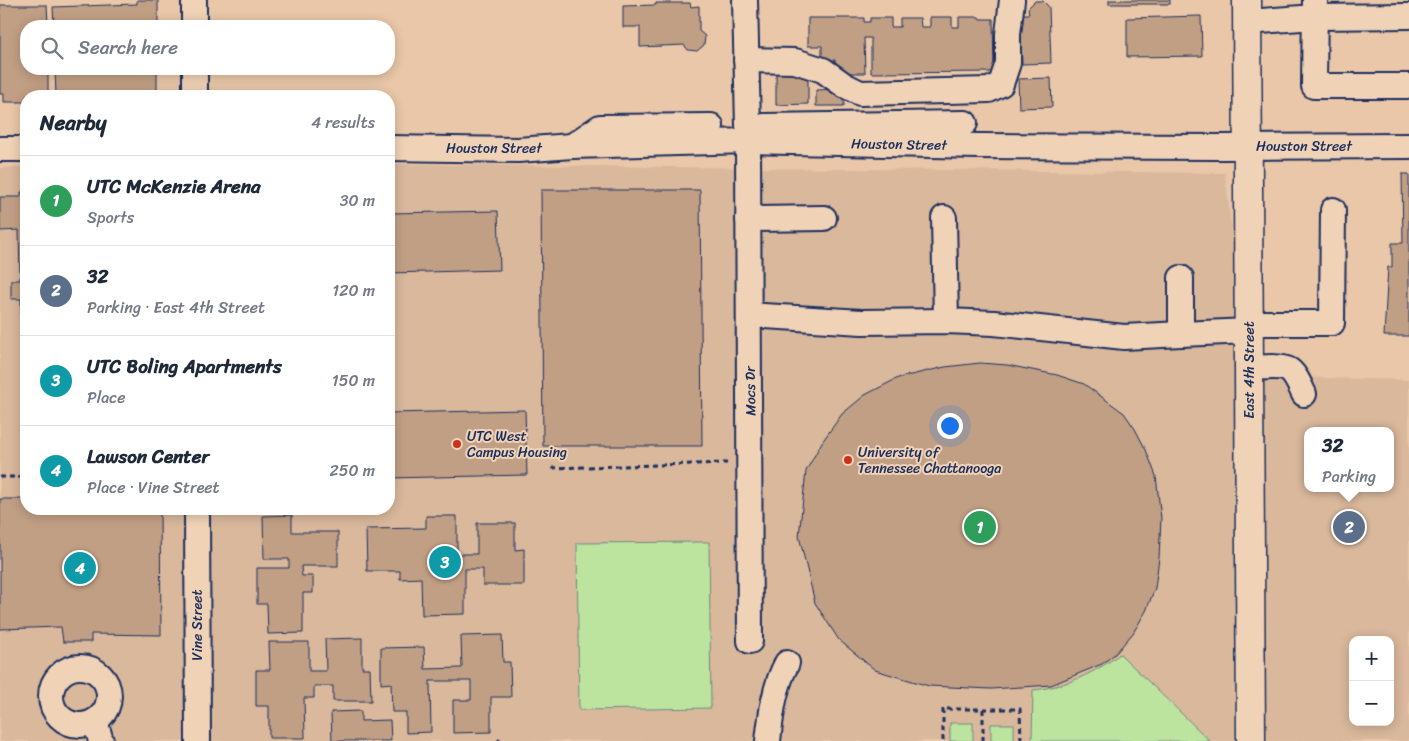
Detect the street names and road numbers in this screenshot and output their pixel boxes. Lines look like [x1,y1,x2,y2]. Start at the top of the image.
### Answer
street label: Houston Street [851,131,949,158]
street label: Houston Street [1256,134,1353,159]
street label: Houston Street [446,136,543,161]
street label: East 4th Street [1237,321,1262,419]
street label: Mocs Dr [738,365,763,416]
street label: Vine Street [185,589,210,661]

